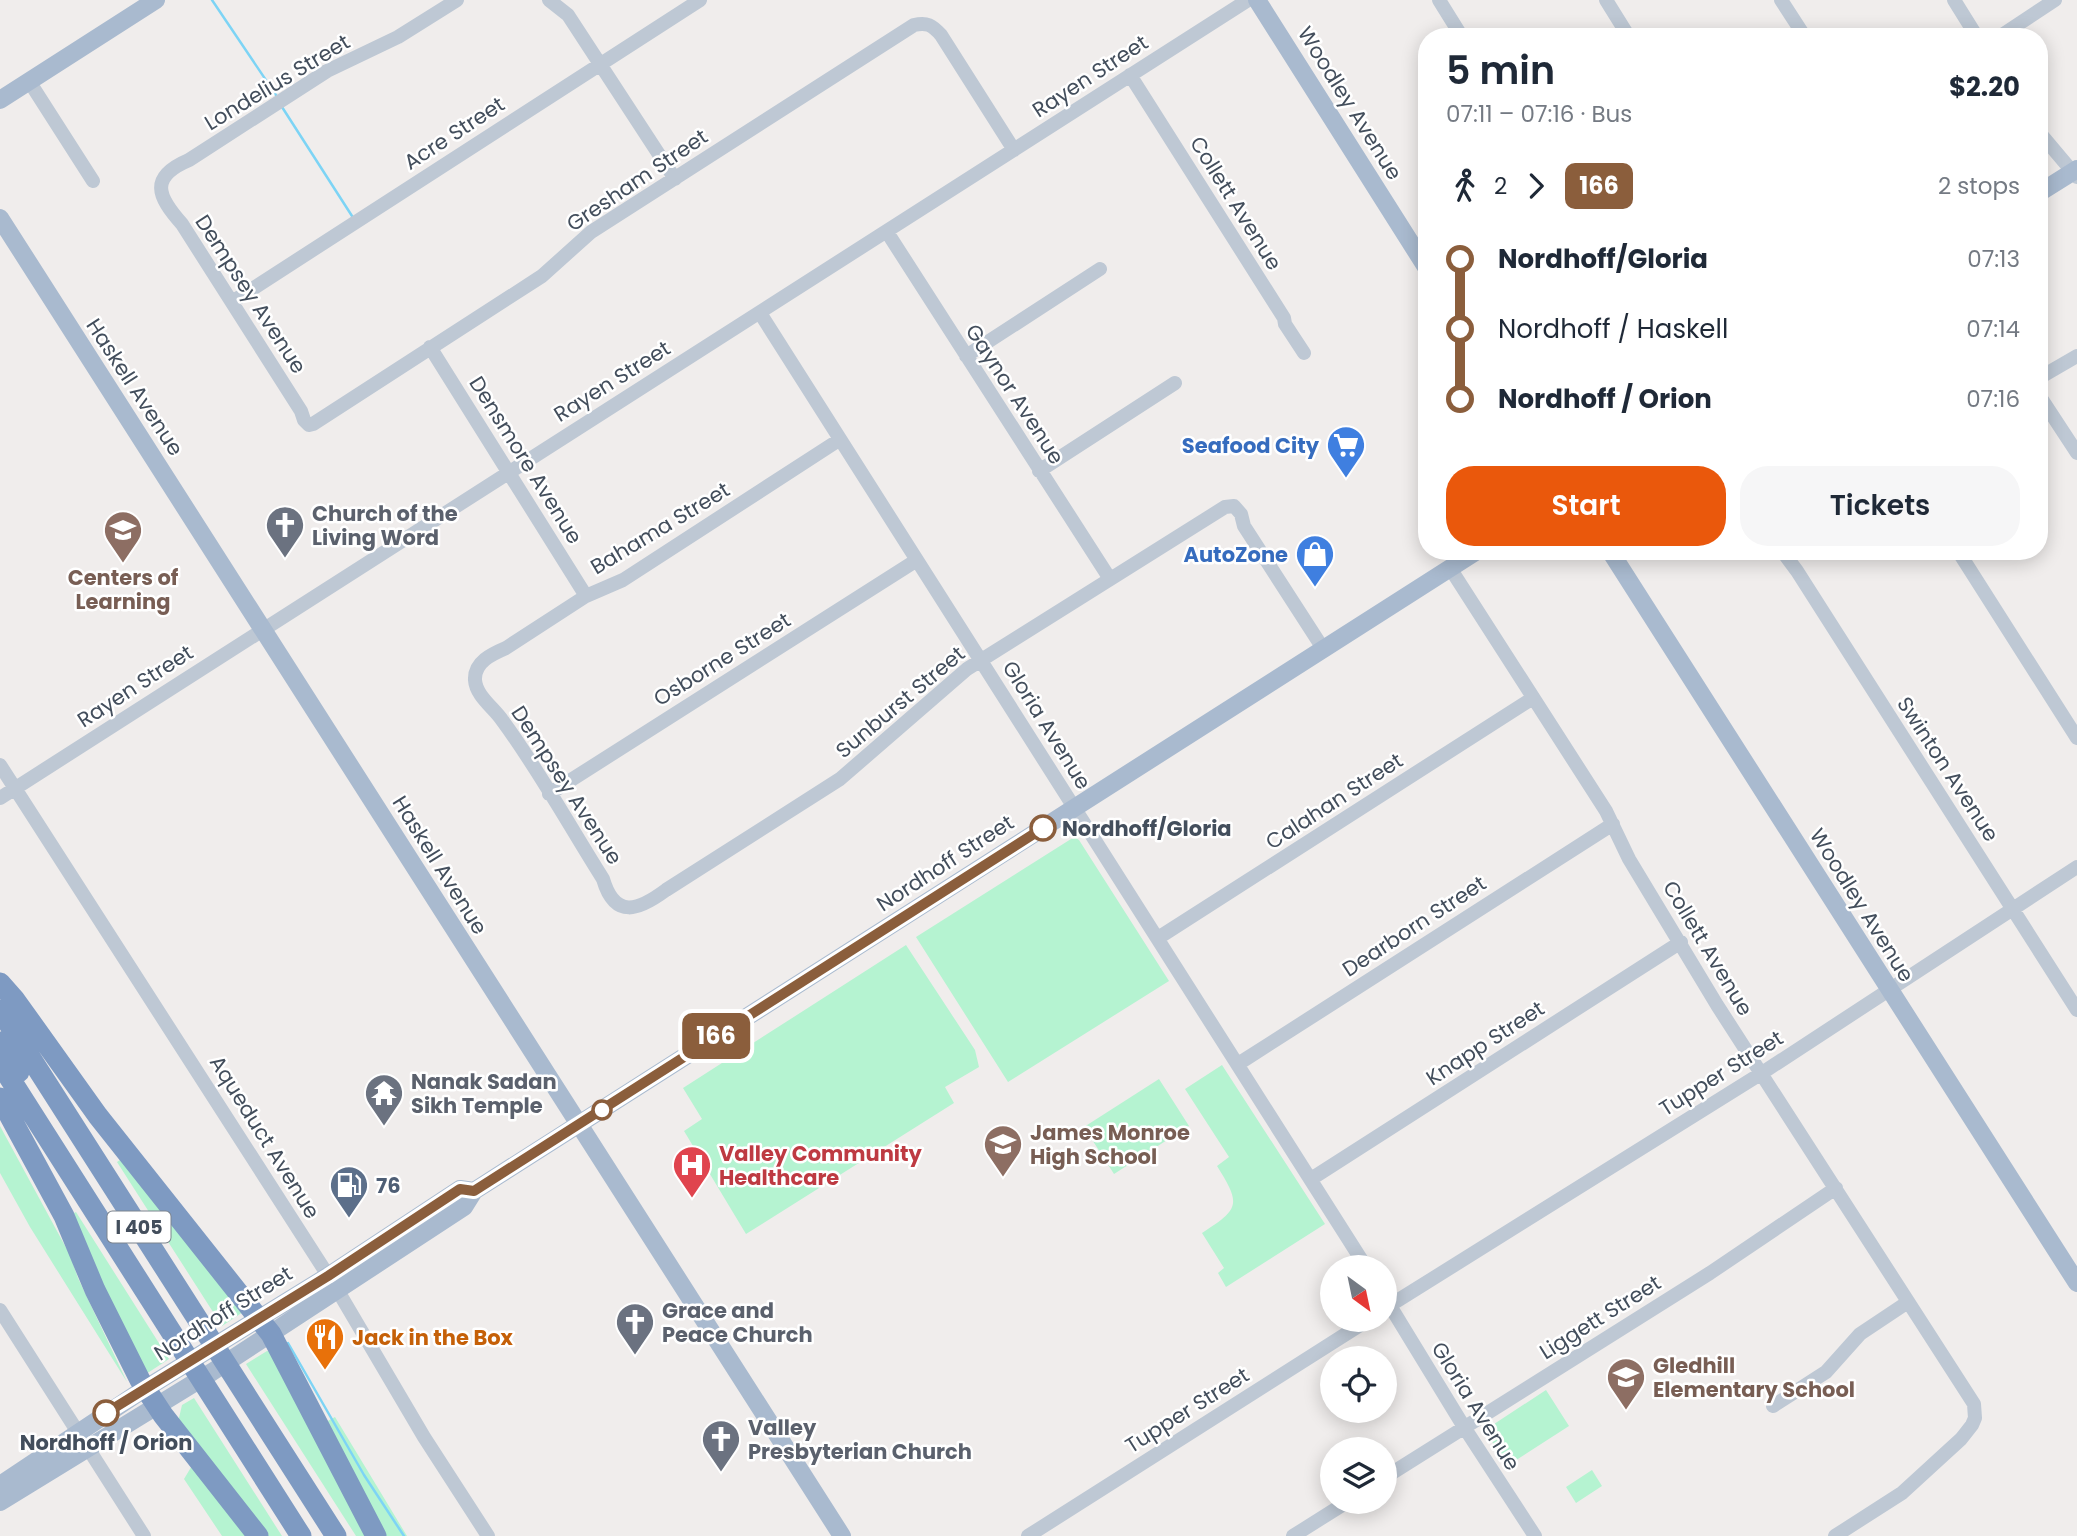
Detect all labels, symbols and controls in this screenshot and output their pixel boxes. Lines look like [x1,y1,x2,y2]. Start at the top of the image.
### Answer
street label: Woodley Avenue [1291,21,1409,185]
street label: Londelius Street [199,27,355,137]
street label: Rayen Street [1027,28,1153,124]
text: 5 min [1446,44,1555,97]
text: $2.20 [1949,69,2020,105]
street label: Acre Street [398,90,510,176]
text: 07:11 – 07:16 · Bus [1446,98,1632,130]
street label: Gresham Street [561,122,713,238]
street label: Collett Avenue [1183,131,1289,275]
icon: walk [1446,167,1484,205]
icon: forward [1517,167,1555,205]
text: 166 [1579,169,1619,202]
text: 2 [1494,170,1507,202]
text: 2 stops [1938,170,2020,202]
street label: Dempsey Avenue [189,209,313,379]
text: Nordhoff/Gloria [1498,241,1708,277]
text: 07:13 [1967,243,2020,275]
text: Nordhoff / Haskell [1498,311,1728,347]
street label: Haskell Avenue [80,313,190,461]
text: 07:14 [1966,313,2020,345]
street label: Gaynor Avenue [959,318,1071,470]
street label: Rayen Street [548,334,676,428]
street label: Densmore Avenue [463,371,589,549]
text: Nordhoff / Orion [1498,381,1712,417]
text: 07:16 [1966,383,2020,415]
supermarket icon: Seafood City [1325,424,1367,479]
place label: Seafood City [1182,431,1320,460]
button: Start [1446,466,1726,546]
button: Tickets [1740,466,2020,546]
street label: Bahama Street [585,475,735,581]
place label: Church of the Living Word [312,499,458,552]
church icon: Church of the Living Word [264,504,306,559]
school or university icon: Centers of Learning [102,509,144,564]
shop icon: AutoZone [1294,533,1336,588]
place label: AutoZone [1183,540,1288,569]
place label: Centers of Learning [68,563,179,616]
street label: Osborne Street [648,605,796,713]
street label: Rayen Street [72,638,198,734]
street label: Sunburst Street [829,639,971,765]
street label: Gloria Avenue [996,655,1098,795]
street label: Swinton Avenue [1890,691,2006,847]
street label: Dempsey Avenue [505,700,629,870]
street label: Calahan Street [1260,746,1408,856]
street label: Haskell Avenue [386,790,494,940]
street label: Nordhoff Street [871,808,1019,918]
place label: Nordhoff/Gloria [1062,814,1232,843]
marker: Nordhoff/Gloria [1030,815,1056,841]
street label: Woodley Avenue [1803,823,1921,987]
street label: Dearborn Street [1337,869,1491,983]
street label: Collett Avenue [1656,875,1760,1021]
street label: Knapp Street [1420,994,1550,1092]
line badge: 166 [676,1013,756,1059]
text: 166 [696,1019,736,1052]
street label: Tupper Street [1653,1023,1789,1123]
street label: Aqueduct Avenue [203,1050,327,1224]
place label: Nanak Sadan Sikh Temple [411,1067,557,1120]
temple icon: Nanak Sadan Sikh Temple [363,1072,405,1127]
unlabelled marker [592,1100,612,1120]
place label: James Monroe High School [1030,1118,1190,1171]
school or university icon: James Monroe High School [982,1123,1024,1178]
place label: Valley Community Healthcare [719,1139,923,1192]
hospital icon: Valley Community Healthcare [671,1144,713,1199]
fuel station icon: 76 [328,1164,370,1219]
place label: 76 [376,1171,401,1200]
road number: I 405 [108,1212,170,1242]
north arrow [1320,1255,1396,1332]
map controls [1320,1255,1397,1514]
street label: Nordhoff Street [148,1259,298,1367]
street label: Liggett Street [1534,1268,1666,1366]
place label: Grace and Peace Church [662,1296,813,1349]
church icon: Grace and Peace Church [614,1301,656,1356]
restaurant icon: Jack in the Box [304,1316,346,1371]
place label: Jack in the Box [352,1323,514,1352]
street label: Gloria Avenue [1425,1336,1527,1476]
button: locate [1320,1346,1397,1423]
place label: Gledhill Elementary School [1653,1351,1855,1404]
school or university icon: Gledhill Elementary School [1605,1356,1647,1411]
street label: Tupper Street [1119,1360,1255,1460]
marker: Nordhoff / Orion [93,1400,119,1426]
place label: Valley Presbyterian Church [748,1413,972,1466]
church icon: Valley Presbyterian Church [700,1418,742,1473]
place label: Nordhoff / Orion [20,1428,192,1457]
button: layers [1320,1437,1397,1514]

